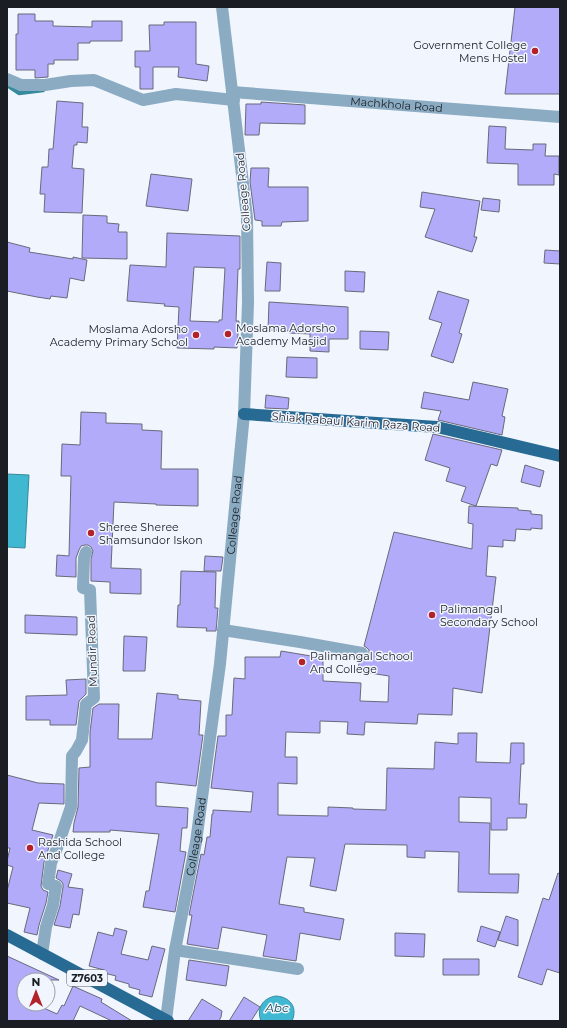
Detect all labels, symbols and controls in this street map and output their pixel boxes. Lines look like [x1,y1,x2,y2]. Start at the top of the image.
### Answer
place label: Government College Mens Hostel [413,38,527,65]
marker: Government College Mens Hostel [530,46,540,56]
street label: Machkhola Road [350,94,443,115]
street label: Colleage Road [233,152,253,232]
place label: Moslama Adorsho Academy Masjid [236,321,336,348]
place label: Moslama Adorsho Academy Primary School [50,322,188,349]
marker: Moslama Adorsho Academy Masjid [223,329,233,339]
marker: Moslama Adorsho Academy Primary School [191,330,201,340]
street label: Shiak Rabaul Karim Raza Road [271,409,441,435]
street label: Colleage Road [224,475,245,555]
place label: Sheree Sheree Shamsundor Iskon [99,520,203,547]
marker: Sheree Sheree Shamsundor Iskon [86,528,96,538]
place label: Palimangal Secondary School [440,602,538,629]
marker: Palimangal Secondary School [427,610,437,620]
street label: Mundir Road [84,615,100,687]
place label: Palimangal School And College [310,649,413,676]
marker: Palimangal School And College [297,657,307,667]
street label: Colleage Road [183,796,209,877]
place label: Rashida School And College [38,835,122,862]
marker: Rashida School And College [25,843,35,853]
road number: Z7603 [67,970,107,986]
north arrow [16,972,56,1012]
text: N [32,975,40,989]
water label: Abc [264,1000,289,1015]

